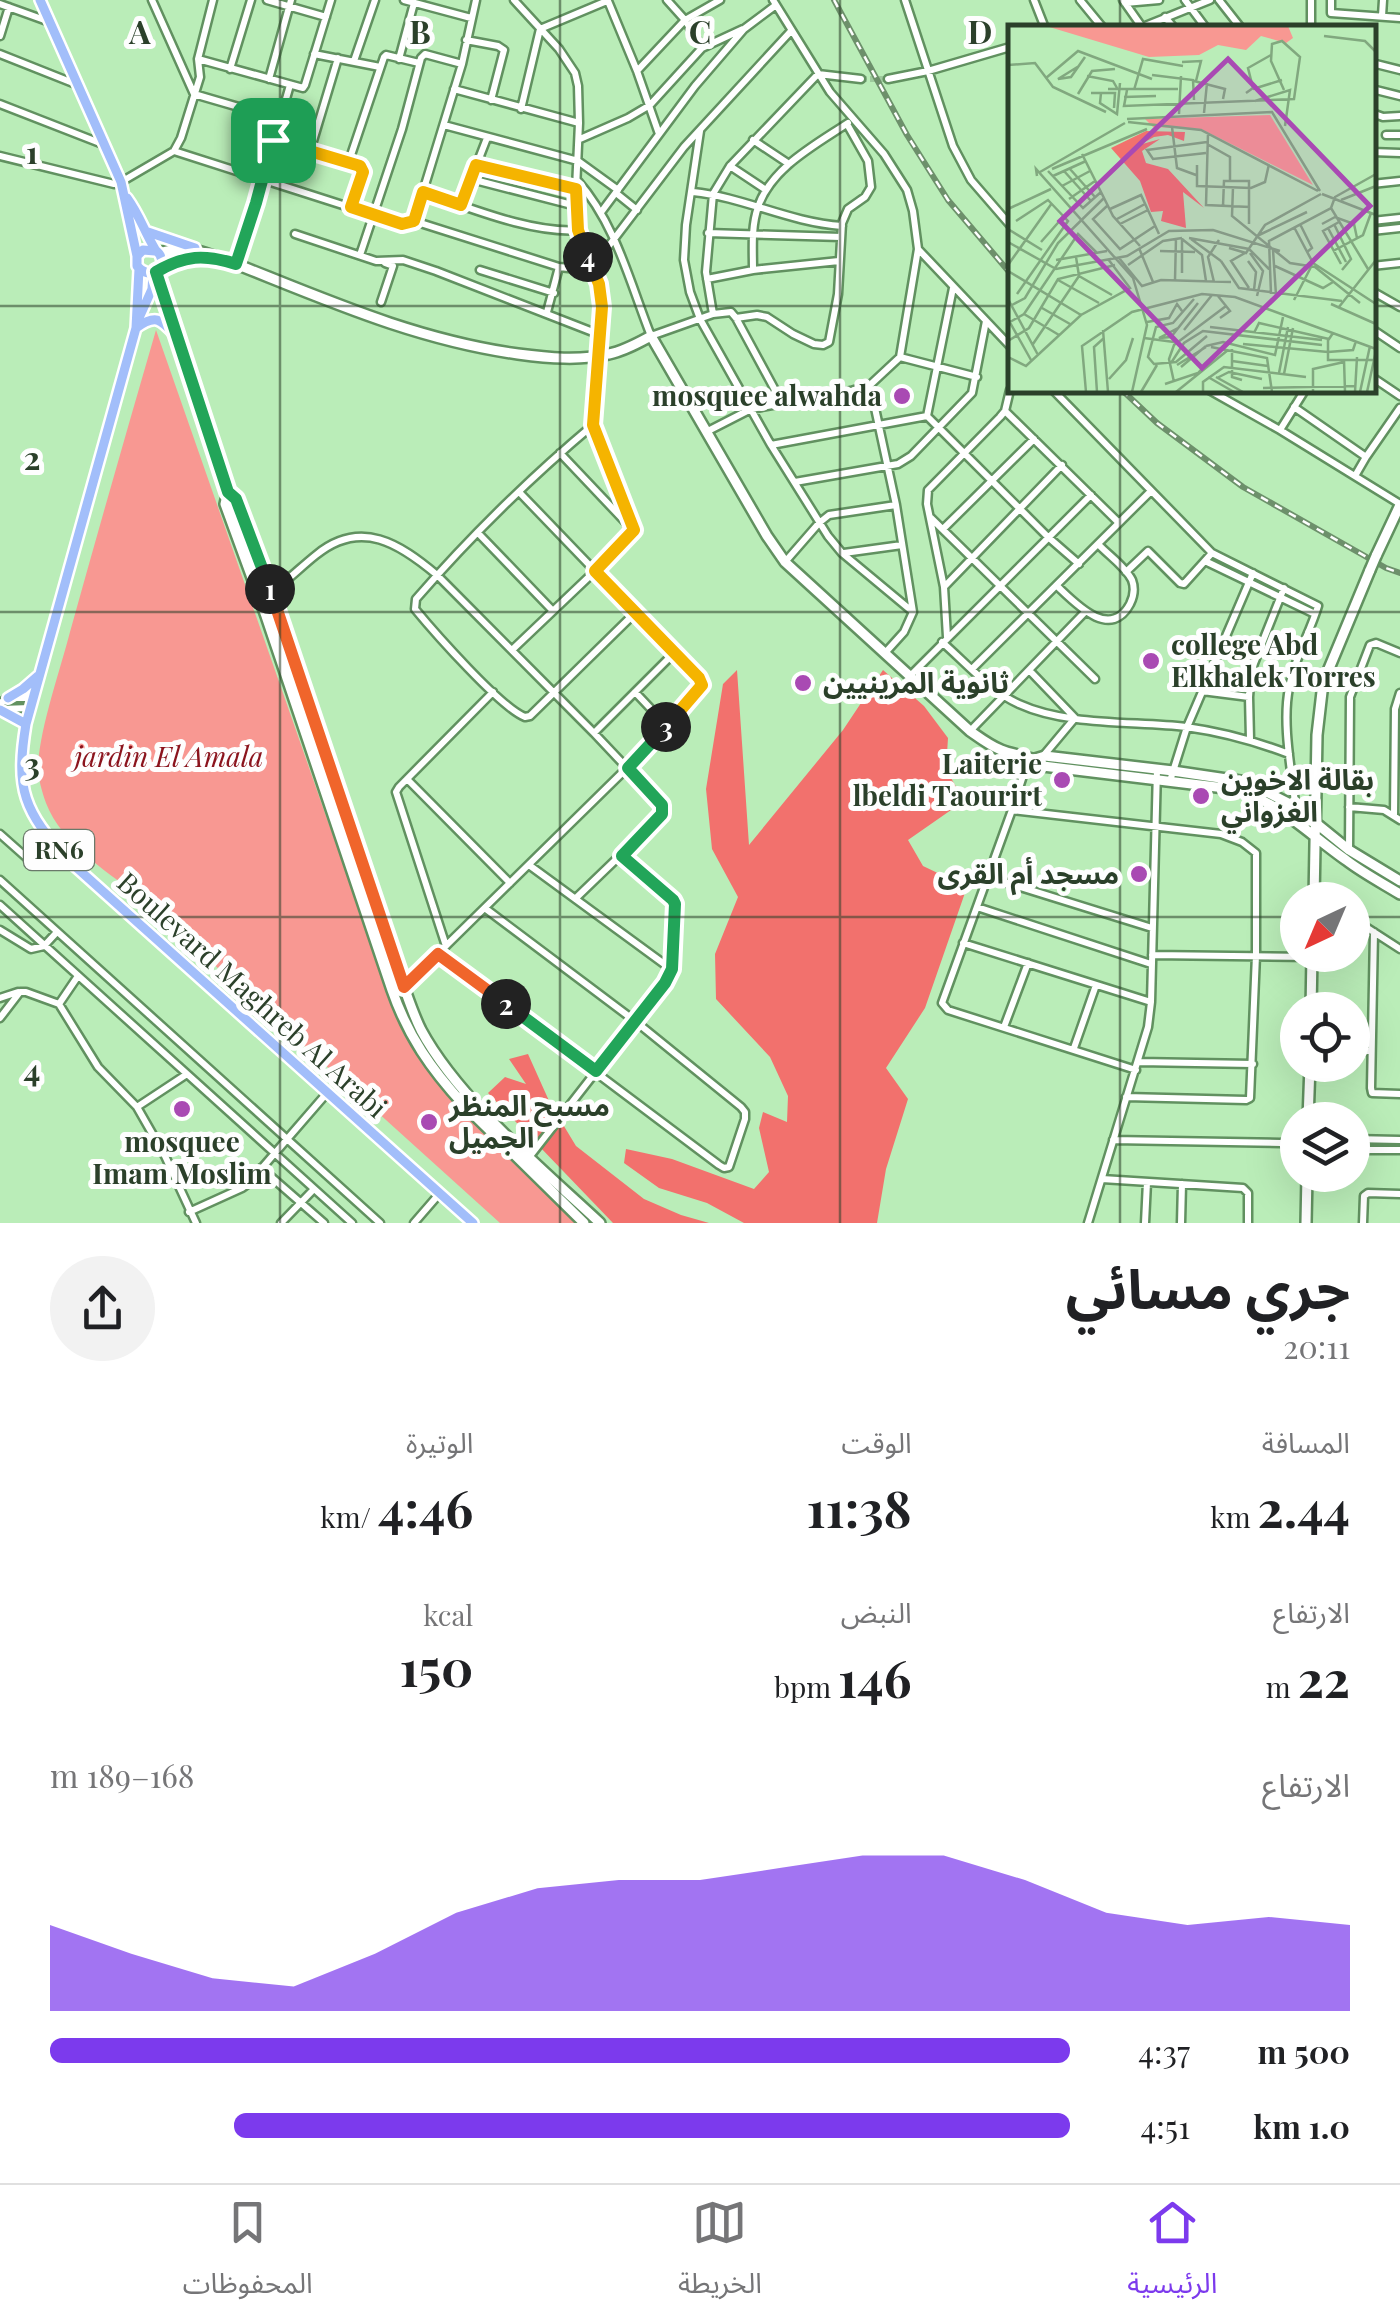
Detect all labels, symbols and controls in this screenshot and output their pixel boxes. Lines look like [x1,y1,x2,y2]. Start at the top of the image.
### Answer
text: A [128,9,151,52]
text: B [409,9,431,52]
text: C [689,9,711,52]
text: D [968,9,992,52]
inset map [1008,25,1375,392]
pin [231,98,316,183]
icon: arrive [246,113,301,168]
text: 1 [26,129,38,172]
pin: 4 [563,232,613,282]
text: 4 [581,238,595,275]
place label: mosquee alwahda [652,376,882,413]
marker: mosquee alwahda [891,385,913,407]
text: 2 [24,435,40,478]
pin: 1 [245,564,295,614]
text: 1 [265,570,275,607]
place label: college Abd Elkhalek Torres [1171,625,1376,694]
marker: college Abd Elkhalek Torres [1140,650,1162,672]
place label: ثانوية المرينيين [823,663,1009,700]
marker: ثانوية المرينيين [792,672,814,694]
pin: 3 [641,702,691,752]
text: 3 [659,708,673,745]
park label: jardin El Amala [71,737,263,774]
text: 3 [24,741,40,784]
place label: Laiterie lbeldi Taourirt [853,744,1042,813]
place label: بقالة الاخوين الغزواني [1221,760,1374,834]
marker: Laiterie lbeldi Taourirt [1051,769,1073,791]
marker: بقالة الاخوين الغزواني [1190,785,1212,807]
road number: RN6 [24,830,94,870]
place label: مسجد أم القرى [938,854,1119,896]
street label: Boulevard Maghreb Al Arabi [110,863,396,1125]
marker: مسجد أم القرى [1128,863,1150,885]
north arrow [1280,882,1370,972]
map controls [1280,882,1370,1192]
pin: 2 [481,979,531,1029]
text: 2 [499,985,513,1022]
button: locate [1280,992,1370,1082]
text: 4 [24,1047,40,1090]
place label: مسبح المنظر الجميل [448,1086,610,1155]
marker: mosquee Imam Moslim [171,1098,193,1120]
button: layers [1280,1102,1370,1192]
marker: مسبح المنظر الجميل [418,1111,440,1133]
place label: mosquee Imam Moslim [92,1122,272,1191]
text: جري مسائي [1066,1249,1350,1323]
button: share [50,1256,155,1361]
text: 20:11 [1283,1324,1350,1367]
text: الوتيرة [406,1423,473,1460]
text: الوقت [841,1423,912,1460]
text: المسافة [1262,1423,1350,1460]
text: 4:46 [378,1474,473,1541]
text: 11:38 [806,1474,912,1541]
text: 2.44 [1258,1474,1350,1541]
text: /km [320,1498,378,1535]
text: km [1210,1498,1258,1535]
text: النبض [841,1593,912,1630]
text: الارتفاع [1273,1593,1350,1630]
text: kcal [423,1596,473,1633]
text: 150 [400,1633,473,1700]
text: 146 [838,1644,912,1711]
text: 22 [1298,1644,1350,1711]
text: bpm [774,1668,838,1705]
text: m [1266,1668,1298,1705]
text: 168–189 m [50,1753,194,1796]
text: الارتفاع [1262,1762,1350,1805]
text: 4:37 [1138,2029,1190,2072]
text: 500 m [1258,2029,1350,2072]
text: 4:51 [1141,2104,1190,2147]
text: 1.0 km [1253,2104,1350,2147]
tab: المحفوظات [183,2195,313,2314]
tab: الخريطة [678,2195,762,2314]
tab: الرئيسية [1127,2195,1217,2314]

